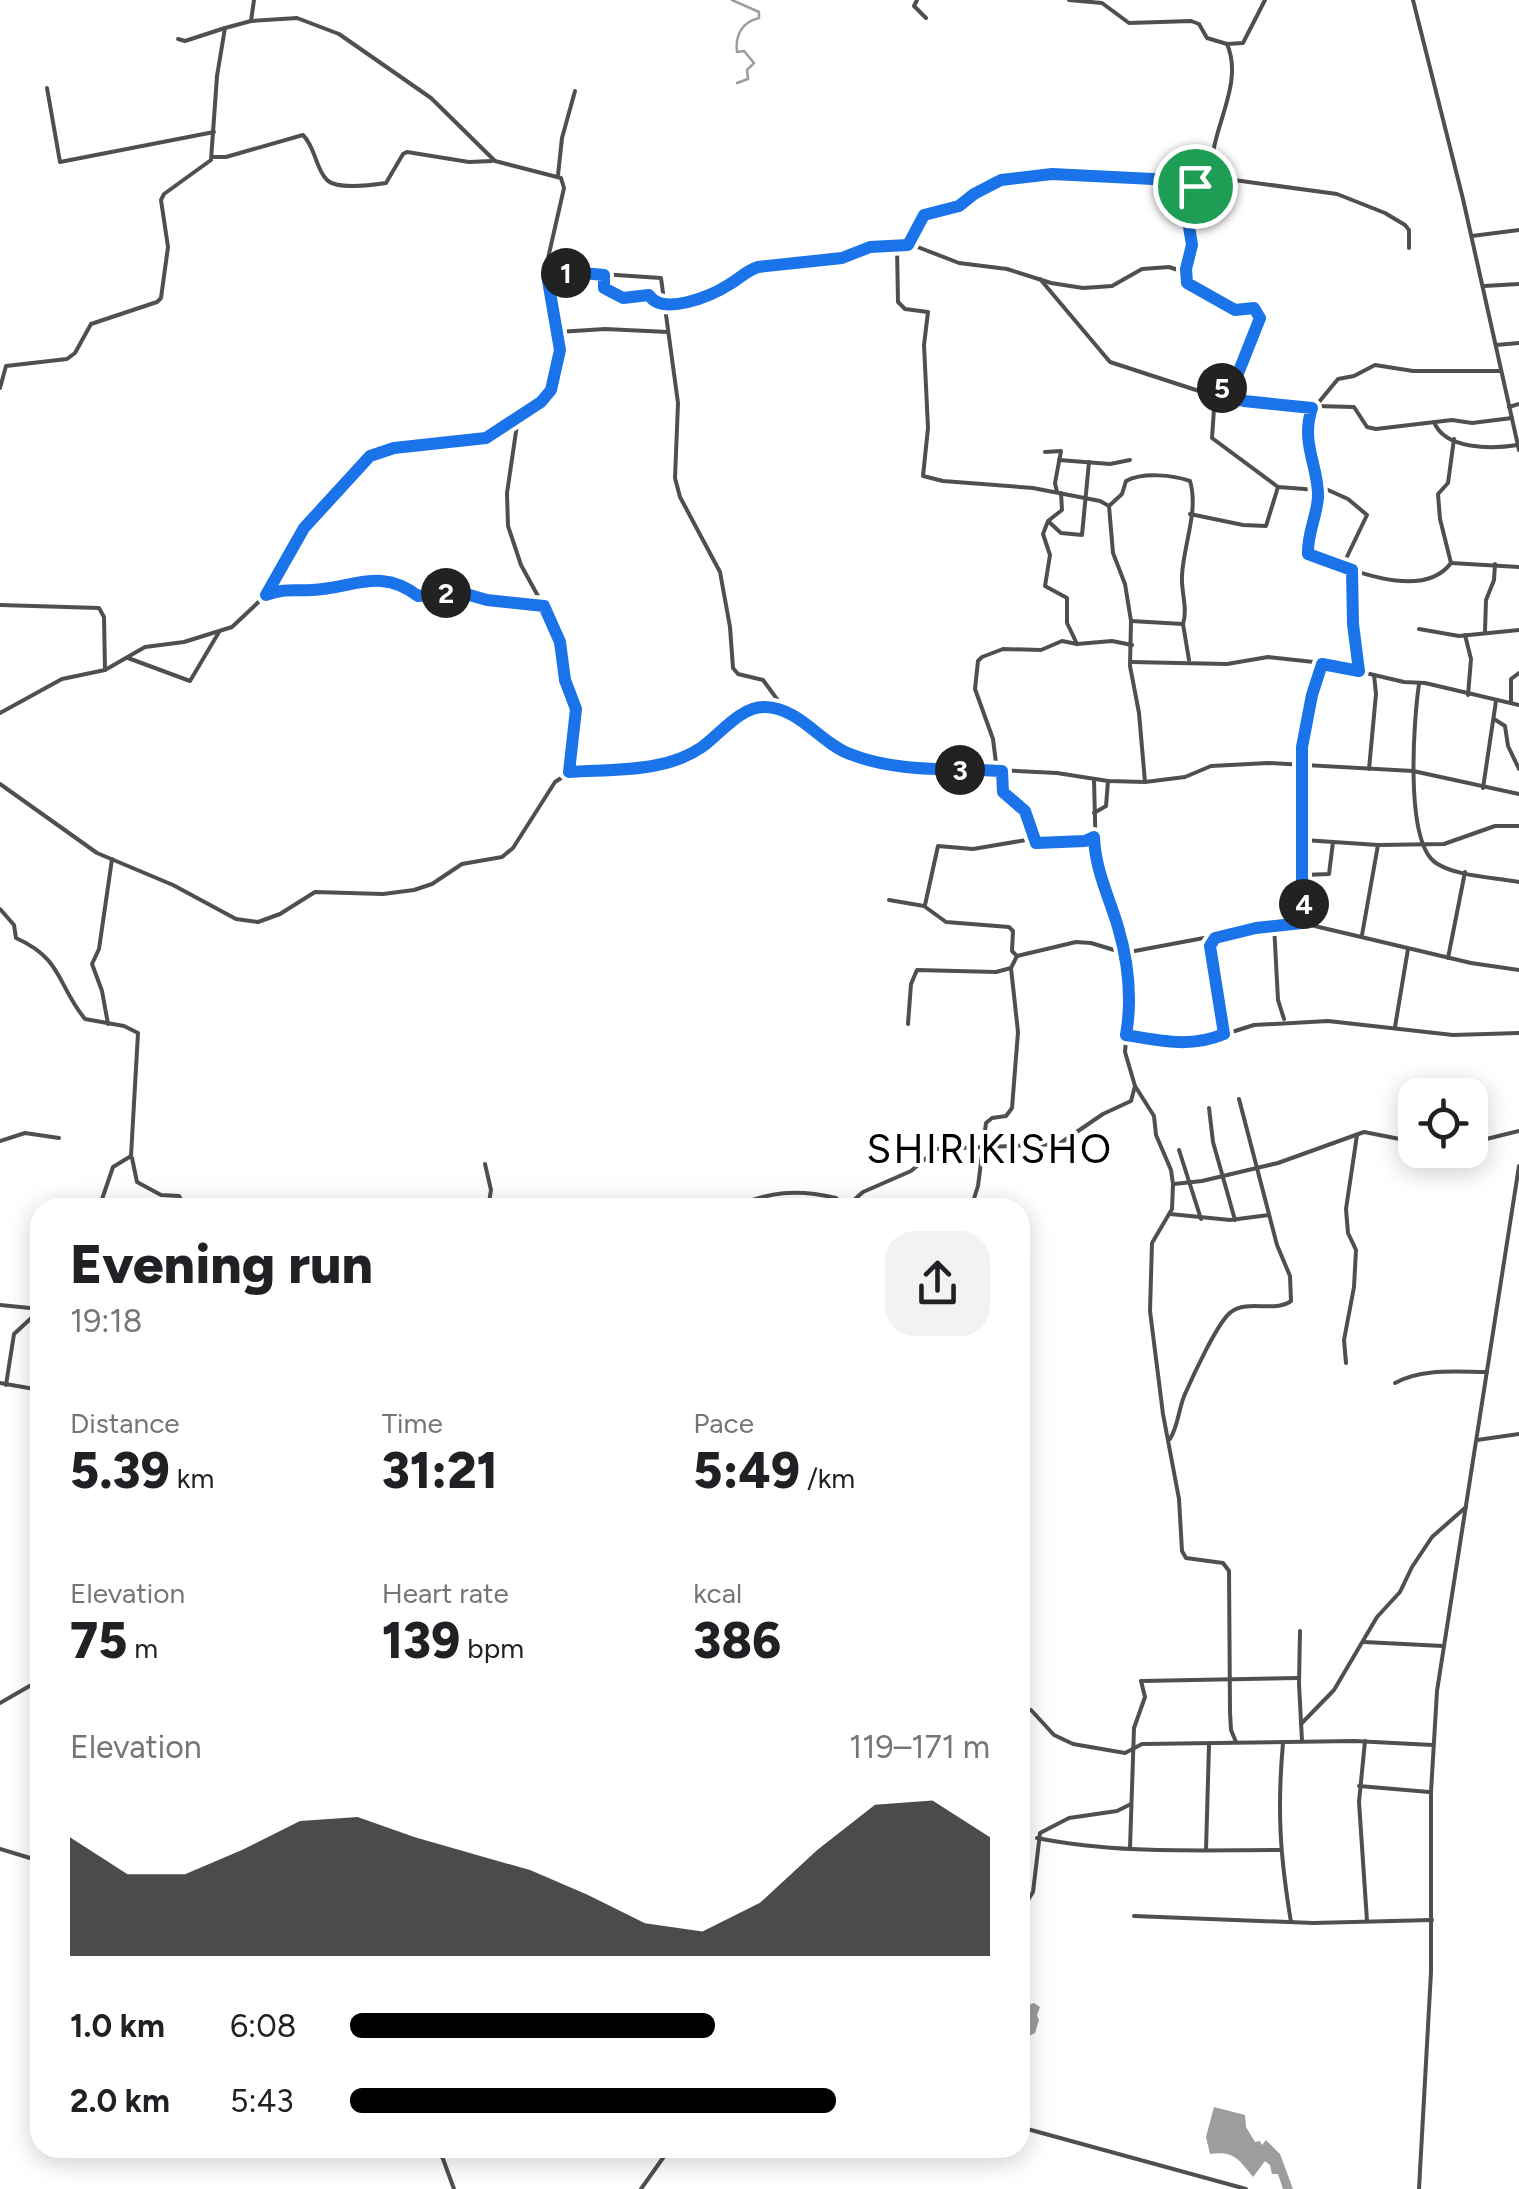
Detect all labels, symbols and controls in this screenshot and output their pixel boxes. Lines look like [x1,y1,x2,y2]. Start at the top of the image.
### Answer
pin [1153,144,1238,229]
icon: arrive [1168,159,1223,214]
pin: 1 [541,248,591,298]
text: 1 [560,256,572,290]
pin: 5 [1197,363,1247,413]
text: 5 [1214,371,1230,405]
pin: 2 [421,568,471,618]
text: 2 [438,576,454,610]
pin: 3 [935,745,985,795]
text: 3 [952,753,968,787]
pin: 4 [1279,879,1329,929]
text: 4 [1295,887,1313,921]
map controls [1398,1078,1488,1168]
button: locate [1398,1078,1488,1168]
district label: SHIRIKISHO [866,1125,1114,1173]
text: Evening run [70,1231,373,1297]
button: share [885,1231,990,1336]
text: 19:18 [70,1302,142,1340]
text: Distance [70,1406,180,1440]
text: Time [382,1406,443,1440]
text: Pace [693,1406,754,1440]
text: 5.39 [70,1440,170,1501]
text: 31:21 [382,1440,498,1501]
text: 5:49 [693,1440,800,1501]
text: km [170,1461,214,1495]
text: /km [800,1461,855,1495]
text: Elevation [70,1576,185,1610]
text: Heart rate [382,1576,509,1610]
text: kcal [693,1576,742,1610]
text: 75 [70,1610,127,1671]
text: 139 [382,1610,460,1671]
text: 386 [693,1610,781,1671]
text: m [127,1631,158,1665]
text: bpm [460,1631,524,1665]
text: Elevation [70,1728,202,1766]
text: 119–171 m [849,1728,990,1766]
text: 1.0 km [70,2007,165,2045]
text: 6:08 [230,2007,296,2045]
text: 2.0 km [70,2082,170,2120]
text: 5:43 [230,2082,294,2120]

